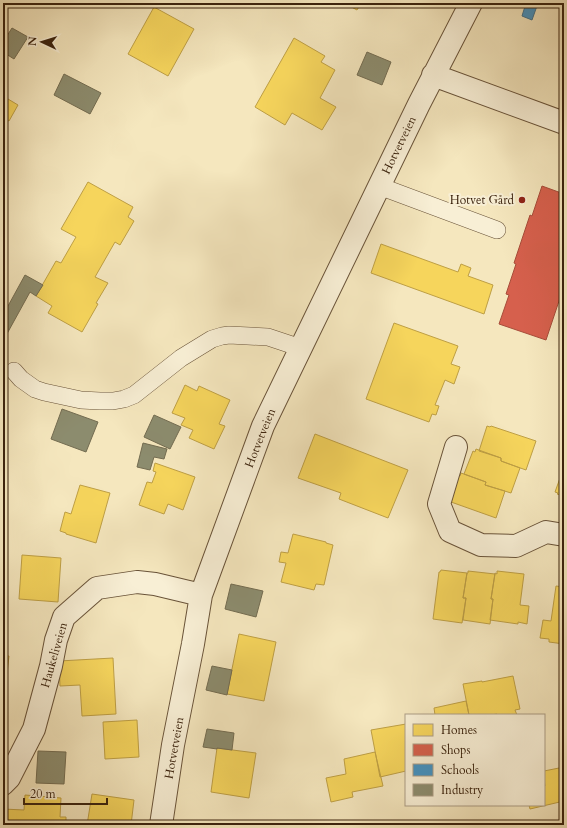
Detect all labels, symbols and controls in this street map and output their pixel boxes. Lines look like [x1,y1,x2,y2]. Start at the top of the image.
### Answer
north arrow [22,22,62,62]
text: N [25,36,40,47]
street label: Hotvetveien [378,113,420,177]
place label: Hotvet Gård [450,192,515,208]
marker: Hotvet Gård [517,195,527,205]
street label: Hotvetveien [241,406,279,470]
street label: Haukeliveien [37,620,71,690]
legend [405,714,545,806]
street label: Hotvetveien [161,716,187,780]
text: Homes [441,722,477,738]
text: Shops [441,742,470,758]
text: Schools [441,762,479,778]
scale bar [24,780,107,806]
text: Industry [441,782,484,798]
text: 20 m [30,786,57,802]

